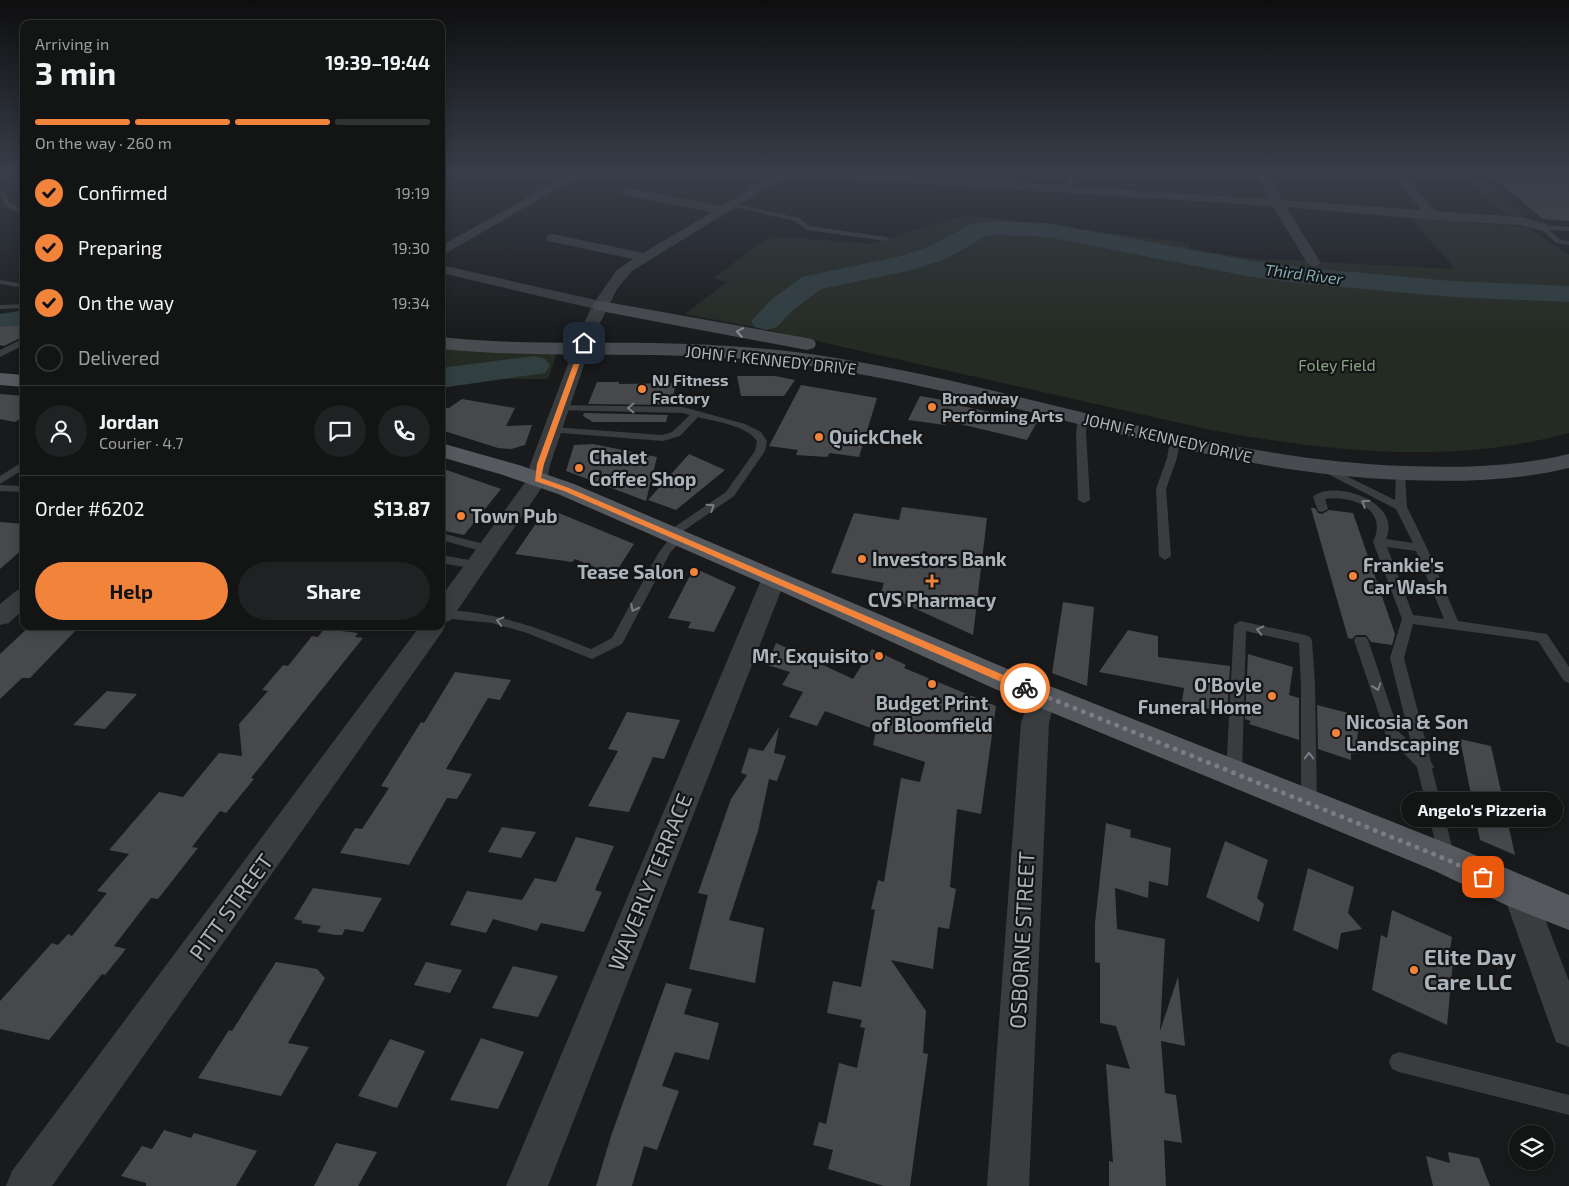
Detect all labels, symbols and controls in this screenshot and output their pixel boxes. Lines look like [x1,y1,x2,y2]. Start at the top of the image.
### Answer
text: Arriving in [35,34,109,53]
text: 19:39–19:44 [325,51,430,74]
text: 3 min [35,53,116,91]
text: On the way · 260 m [35,133,172,152]
icon: check [35,179,63,207]
text: Confirmed [78,181,168,204]
text: 19:19 [395,183,430,202]
icon: check [35,234,63,262]
text: Preparing [78,236,162,259]
text: 19:30 [392,238,430,257]
water label: Third River [1264,259,1345,288]
icon: check [35,289,63,317]
text: On the way [78,291,174,314]
text: 19:34 [392,293,430,312]
pin [563,322,605,364]
one-way arrow [736,328,745,338]
icon: home [570,329,598,357]
street label: JOHN F. KENNEDY DRIVE [684,341,858,378]
text: Delivered [78,346,160,369]
park label: Foley Field [1298,355,1376,374]
place label: NJ Fitness Factory [652,370,728,408]
marker: NJ Fitness Factory [636,383,648,395]
place label: Broadway Performing Arts [942,388,1063,425]
marker: Broadway Performing Arts [926,401,938,413]
one-way arrow [626,403,634,413]
button: person [35,405,87,457]
button: chat [314,405,366,457]
button: phone [378,405,430,457]
street label: JOHN F. KENNEDY DRIVE [1082,409,1254,466]
text: Jordan [99,410,159,433]
place label: QuickChek [829,425,923,449]
marker: QuickChek [813,431,825,443]
text: Courier · 4.7 [99,433,183,452]
place label: Chalet Coffee Shop [589,445,696,490]
marker: Chalet Coffee Shop [573,462,585,474]
text: Order #6202 [35,497,144,520]
text: $13.87 [373,497,430,520]
one-way arrow [1361,500,1370,510]
one-way arrow [706,503,715,513]
place label: Town Pub [471,504,558,527]
marker: Town Pub [455,510,467,522]
place label: Investors Bank [872,547,1007,570]
marker: Investors Bank [856,553,868,565]
place label: Frankie's Car Wash [1363,553,1447,598]
place label: Tease Salon [577,560,684,583]
button: Help [35,562,228,620]
button: Share [238,562,430,620]
marker: Tease Salon [688,566,700,578]
marker: Frankie's Car Wash [1347,570,1359,582]
marker: CVS Pharmacy [926,575,938,587]
place label: CVS Pharmacy [868,588,997,612]
one-way arrow [630,603,640,612]
one-way arrow [496,617,504,627]
one-way arrow [1255,625,1264,636]
place label: Mr. Exquisito [752,644,869,667]
marker: Mr. Exquisito [873,650,885,662]
courier [1000,663,1050,713]
place label: O'Boyle Funeral Home [1138,673,1262,718]
icon: bike [1011,674,1039,702]
marker: Budget Print of Bloomfield [926,678,938,690]
one-way arrow [1371,682,1381,690]
marker: O'Boyle Funeral Home [1266,690,1278,702]
place label: Budget Print of Bloomfield [871,691,993,736]
place label: Nicosia & Son Landscaping [1346,710,1468,755]
marker: Nicosia & Son Landscaping [1330,727,1342,739]
one-way arrow [1304,752,1314,760]
street label: WAVERLY TERRACE [602,789,697,974]
callout: Angelo's Pizzeria [1402,792,1564,827]
text: Angelo's Pizzeria [1418,800,1546,819]
street label: PITT STREET [183,848,278,965]
street label: OSBORNE STREET [1003,850,1039,1029]
pin [1462,856,1504,898]
icon: bag [1469,863,1497,891]
place label: Elite Day Care LLC [1424,943,1517,994]
marker: Elite Day Care LLC [1408,964,1420,976]
map controls [1509,1125,1554,1170]
button: layers [1509,1125,1554,1170]

